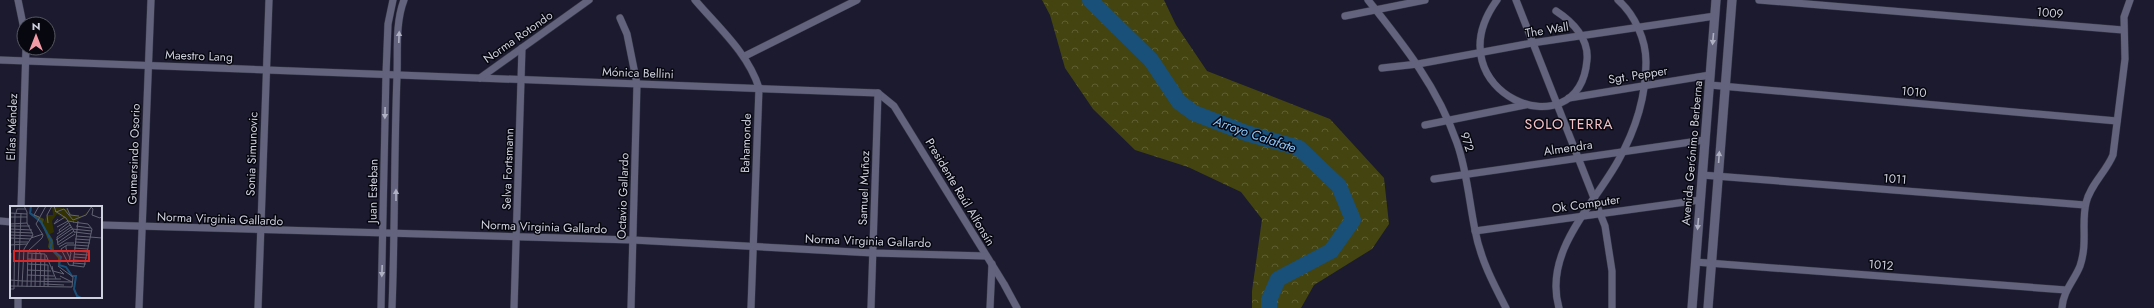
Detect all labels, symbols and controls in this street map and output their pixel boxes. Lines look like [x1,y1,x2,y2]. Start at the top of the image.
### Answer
street label: 1009 [2036,3,2064,23]
street label: Norma Rotondo [480,6,557,68]
north arrow [16,16,56,56]
text: N [32,18,40,34]
street label: The Wall [1524,18,1570,42]
one-way arrow [395,31,402,43]
one-way arrow [1710,33,1717,45]
street label: Maestro Lang [165,46,233,66]
street label: Sgt. Pepper [1607,61,1670,89]
street label: Mónica Bellini [602,63,674,83]
street label: Avenida Gerónimo Berberna [1677,80,1707,226]
street label: 1010 [1901,82,1927,102]
street label: Elías Méndez [2,93,22,161]
street label: Gumersindo Osorio [123,103,145,205]
one-way arrow [382,107,388,120]
street label: Sonia Simunovic [242,111,262,196]
water label: Arroyo Calafate [1210,111,1299,158]
street label: Bahamonde [736,113,756,173]
district label: SOLO TERRA [1524,114,1614,134]
street label: Selva Fortsmann [498,128,518,210]
street label: 972 [1455,130,1479,154]
street label: Presidente Raúl Alfonsín [921,135,999,249]
street label: Almendra [1542,136,1594,160]
street label: Samuel Muñoz [854,150,874,226]
one-way arrow [1716,151,1723,163]
street label: Octavio Gallardo [613,152,634,239]
street label: Juan Esteban [363,159,383,225]
street label: 1011 [1883,169,1907,189]
one-way arrow [393,188,399,201]
street label: Ok Computer [1551,190,1622,218]
inset map [10,206,102,298]
street label: Norma Virginia Gallardo [157,208,284,230]
street label: Norma Virginia Gallardo [481,216,608,238]
one-way arrow [1695,218,1702,230]
street label: Norma Virginia Gallardo [805,230,932,252]
street label: 1012 [1868,255,1894,275]
one-way arrow [379,265,385,278]

